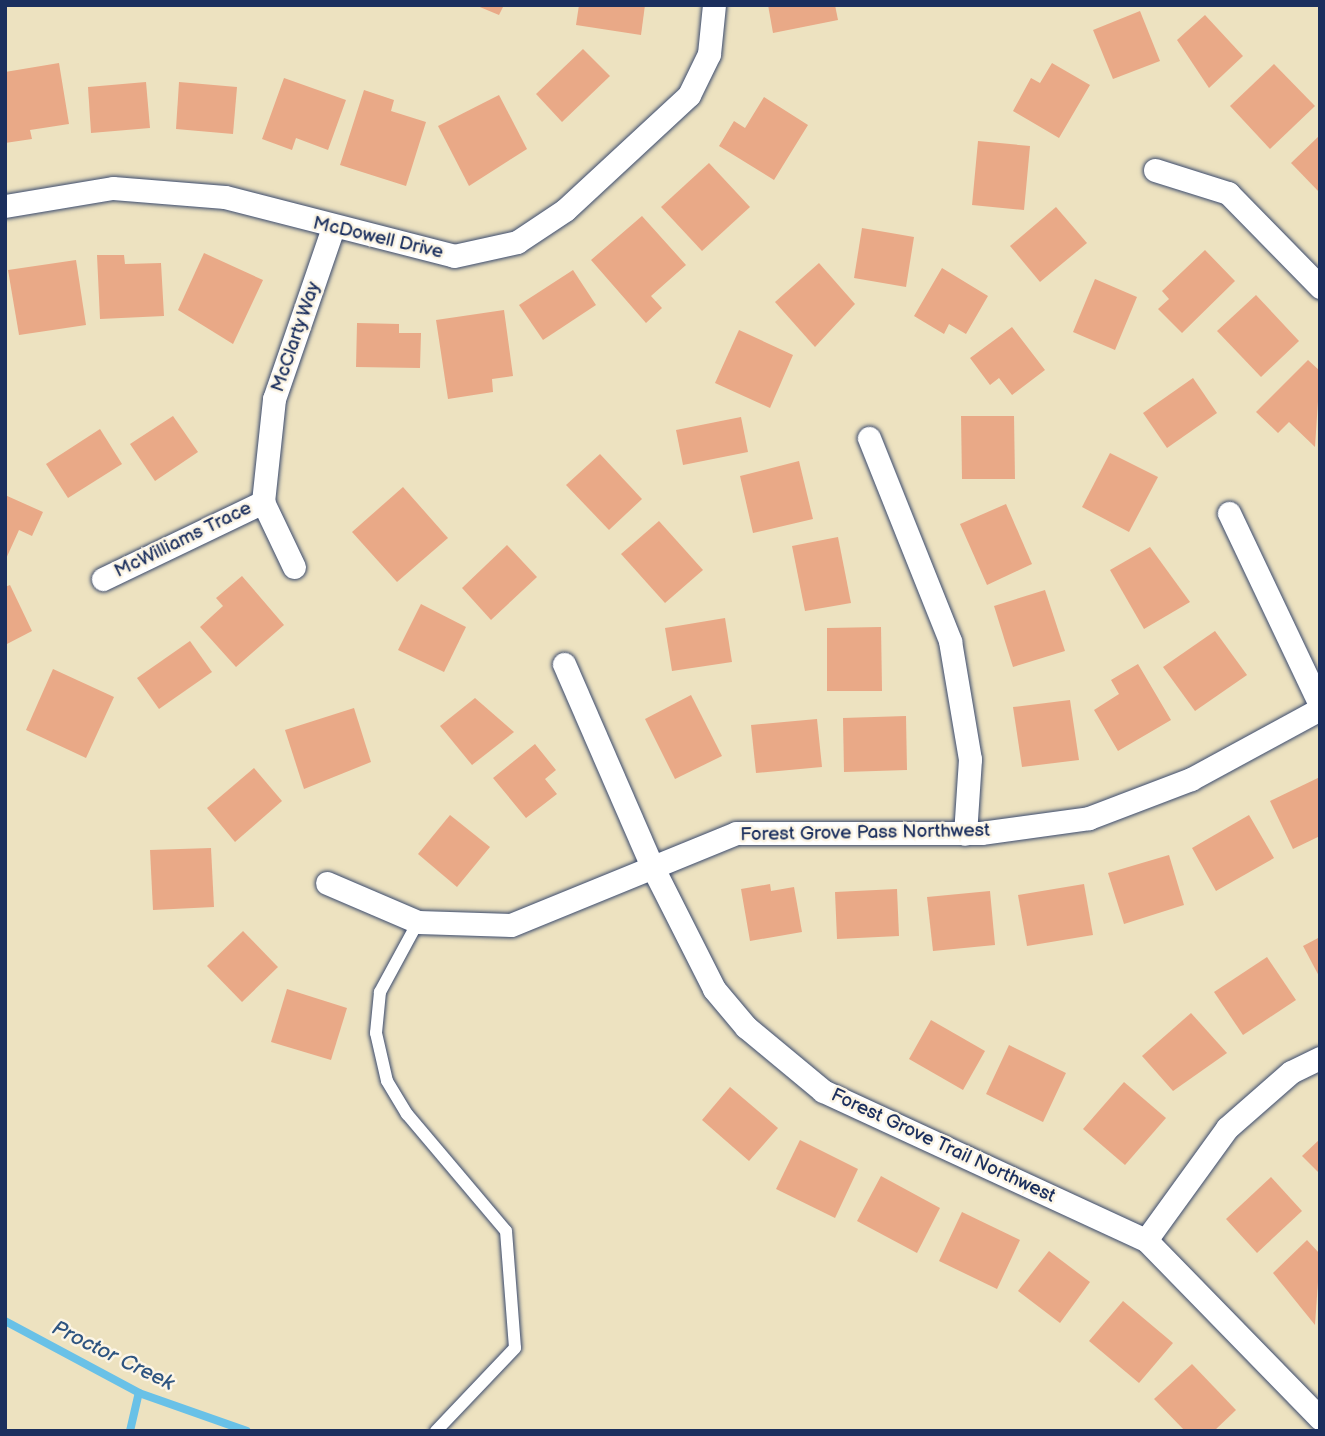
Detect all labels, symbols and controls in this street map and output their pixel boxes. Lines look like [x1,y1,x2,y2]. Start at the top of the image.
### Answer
street label: McDowell Drive [311,212,445,264]
street label: McClarty Way [266,278,326,396]
street label: McWilliams Trace [110,497,256,583]
street label: Forest Grove Pass Northwest [740,819,990,847]
street label: Forest Grove Trail Northwest [827,1084,1059,1208]
water label: Proctor Creek [48,1316,178,1396]

